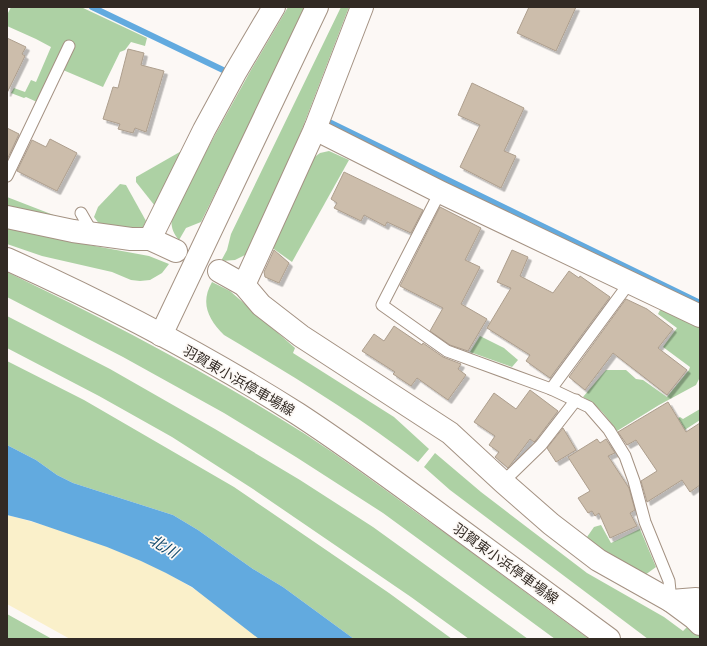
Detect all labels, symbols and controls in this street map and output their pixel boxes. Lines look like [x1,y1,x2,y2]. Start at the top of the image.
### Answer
street label: 羽賀東小浜停車場線 [180,340,298,420]
street label: 羽賀東小浜停車場線 [449,518,563,608]
water label: 北川 [146,529,184,564]

